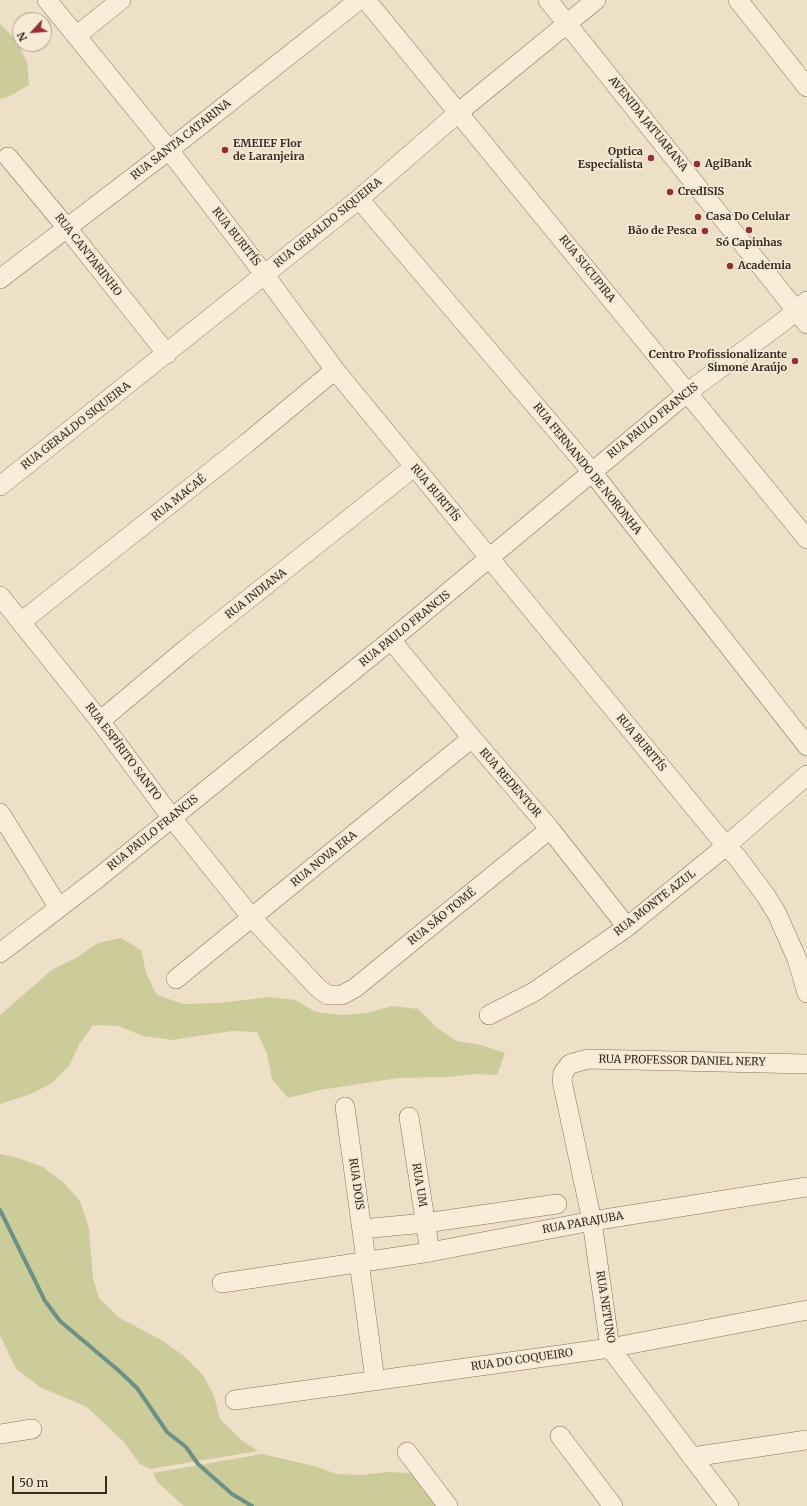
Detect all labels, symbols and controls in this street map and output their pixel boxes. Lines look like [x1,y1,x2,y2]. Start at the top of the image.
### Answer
north arrow [12,12,52,52]
text: N [14,30,30,44]
street label: AVENIDA JATUARANA [606,74,690,174]
street label: RUA SANTA CATARINA [128,97,234,183]
place label: EMEIEF Flor de Laranjeira [233,137,305,163]
marker: EMEIEF Flor de Laranjeira [220,145,230,155]
place label: Optica Especialista [578,145,643,171]
marker: Optica Especialista [646,153,656,163]
place label: AgiBank [705,157,752,171]
marker: AgiBank [692,159,702,169]
street label: RUA GERALDO SIQUEIRA [271,175,385,271]
place label: CredISIS [678,185,724,199]
marker: CredISIS [665,187,675,197]
street label: RUA BURITÍS [209,205,263,269]
place label: Casa Do Celular [706,210,790,224]
street label: RUA CANTARINHO [52,211,124,299]
marker: Casa Do Celular [693,212,703,222]
place label: Bão de Pesca [628,224,697,238]
marker: Só Capinhas [744,225,754,235]
marker: Bão de Pesca [700,226,710,236]
street label: RUA SUCUPIRA [556,233,618,305]
place label: Só Capinhas [716,236,782,250]
place label: Academia [738,259,791,273]
marker: Academia [725,261,735,271]
place label: Centro Profissionalizante Simone Araújo [649,348,787,374]
marker: Centro Profissionalizante Simone Araújo [790,356,800,366]
street label: RUA GERALDO SIQUEIRA [19,379,133,473]
street label: RUA PAULO FRANCIS [605,380,701,462]
street label: RUA FERNANDO DE NORONHA [530,401,644,537]
street label: RUA BURITÍS [407,462,463,524]
street label: RUA MACAÉ [149,472,209,524]
street label: RUA INDIANA [223,566,289,622]
street label: RUA PAULO FRANCIS [357,588,453,670]
street label: RUA ESPÍRITO SANTO [82,701,164,803]
street label: RUA BURITÍS [613,712,669,774]
street label: RUA REDENTOR [476,746,544,820]
street label: RUA PAULO FRANCIS [105,792,201,874]
street label: RUA NOVA ERA [288,828,360,890]
street label: RUA MONTE AZUL [612,867,698,939]
street label: RUA SÃO TOMÉ [405,886,479,948]
street label: RUA PROFESSOR DANIEL NERY [598,1053,766,1069]
street label: RUA DOIS [346,1157,366,1211]
street label: RUA UM [409,1162,429,1208]
street label: RUA PARAJUBA [541,1209,625,1237]
street label: RUA NETUNO [593,1270,617,1344]
street label: RUA DO COQUEIRO [470,1346,574,1374]
scale bar [14,1468,109,1494]
text: 50 m [19,1475,48,1490]

